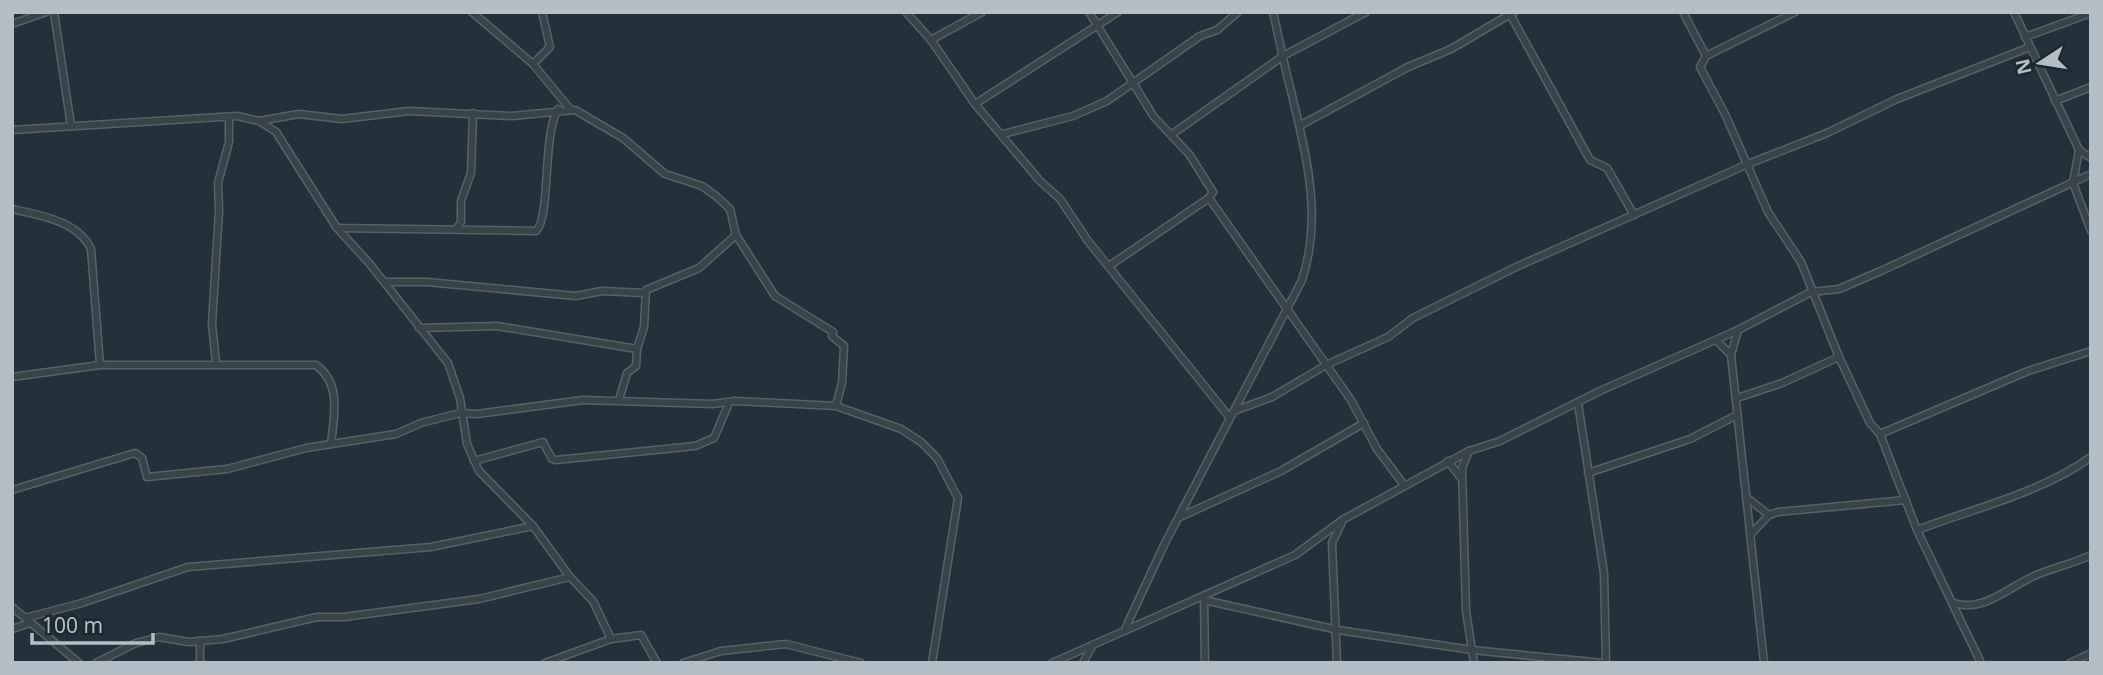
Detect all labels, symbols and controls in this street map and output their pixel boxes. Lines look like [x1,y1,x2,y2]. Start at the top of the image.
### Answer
north arrow [2005,28,2075,98]
text: N [2009,56,2038,77]
scale bar [32,602,152,646]
text: 100 m [42,611,103,639]

